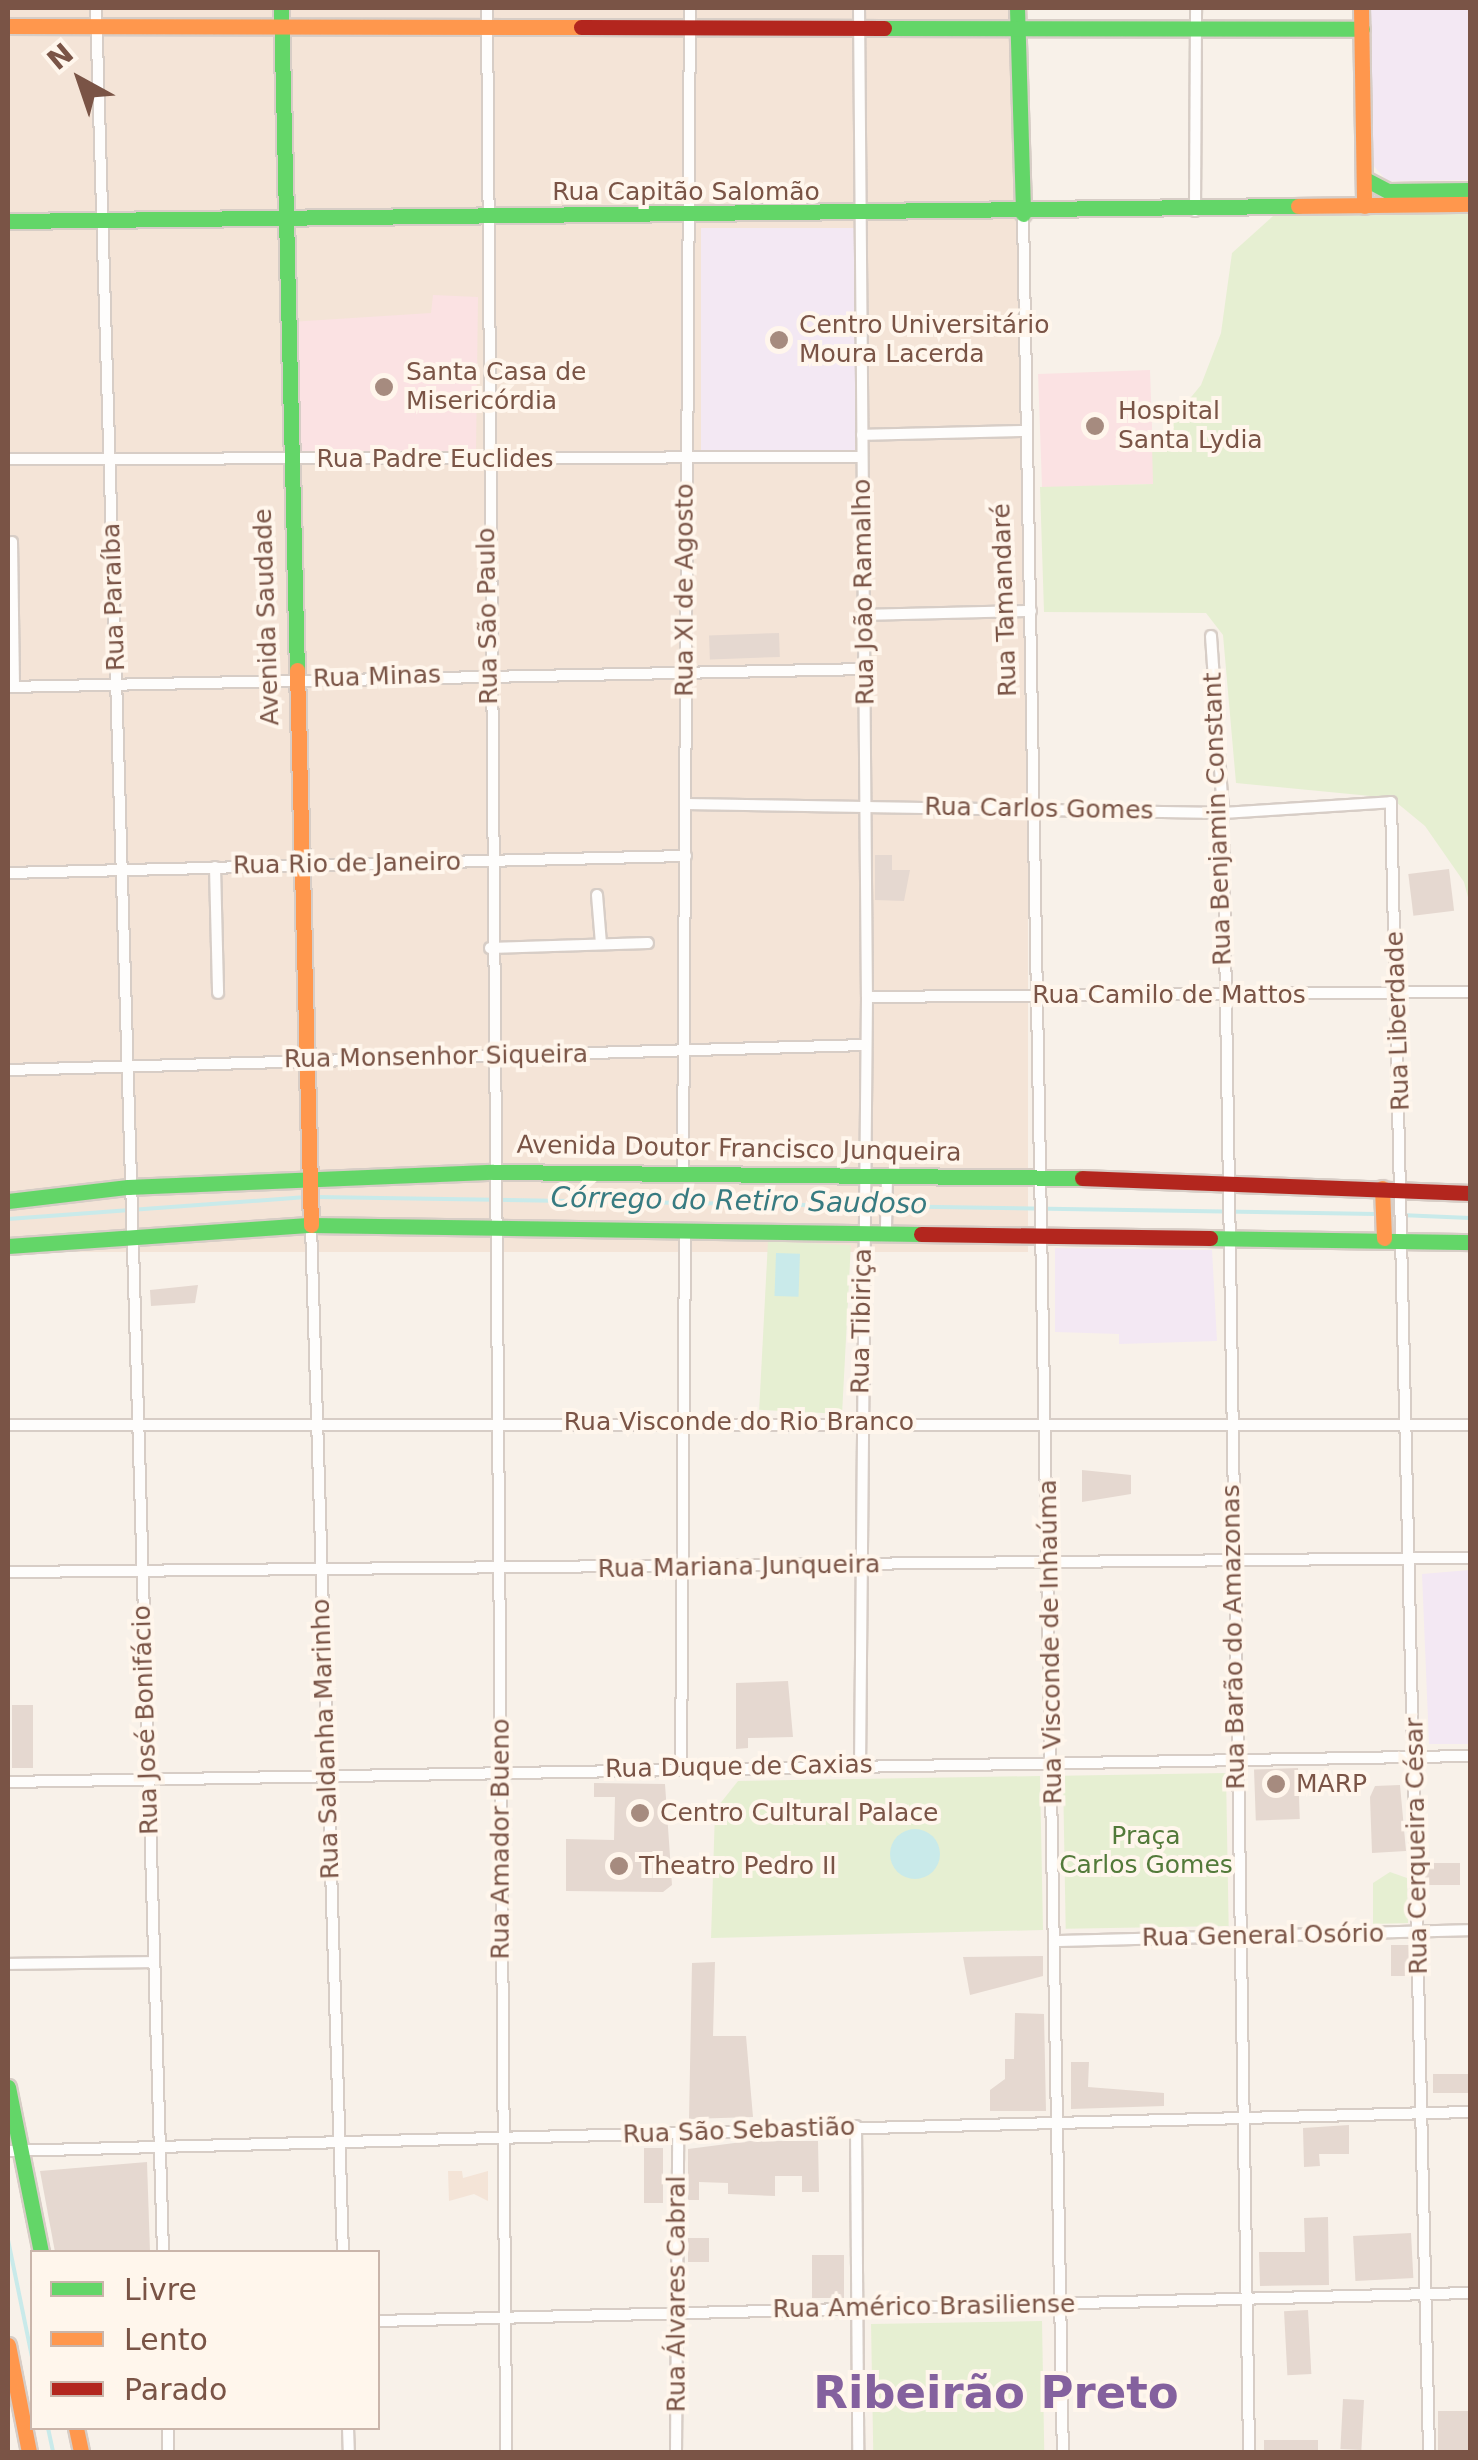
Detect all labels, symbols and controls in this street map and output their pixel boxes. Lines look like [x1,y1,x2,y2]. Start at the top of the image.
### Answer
north arrow [30,30,130,130]
text: N [41,36,80,77]
street label: Rua Capitão Salomão [552,177,820,207]
place label: Centro Universitário Moura Lacerda [799,311,1050,370]
marker: Centro Universitário Moura Lacerda [768,329,790,351]
place label: Santa Casa de Misericórdia [406,358,586,417]
marker: Santa Casa de Misericórdia [371,374,397,400]
place label: Hospital Santa Lydia [1118,397,1263,456]
marker: Hospital Santa Lydia [1082,413,1108,439]
street label: Rua Padre Euclides [316,444,554,474]
street label: Rua João Ramalho [847,479,881,705]
street label: Rua XI de Agosto [670,483,700,697]
street label: Rua Tamandaré [987,503,1023,697]
street label: Avenida Saudade [248,508,286,726]
street label: Rua Paraíba [96,522,132,672]
street label: Rua São Paulo [471,527,505,705]
street label: Rua Minas [312,660,442,694]
street label: Rua Benjamin Constant [1198,672,1238,966]
street label: Rua Carlos Gomes [924,792,1154,826]
street label: Rua Rio de Janeiro [233,847,461,881]
street label: Rua Liberdade [1380,931,1416,1111]
street label: Rua Camilo de Mattos [1032,980,1306,1010]
street label: Rua Monsenhor Siqueira [284,1039,588,1075]
street label: Avenida Doutor Francisco Junqueira [516,1130,962,1168]
water label: Córrego do Retiro Saudoso [550,1181,928,1221]
street label: Rua Tibiriça [846,1248,878,1394]
street label: Rua Visconde do Rio Branco [564,1407,914,1437]
street label: Rua Visconde de Inhaúma [1033,1479,1069,1805]
street label: Rua Barão do Amazonas [1216,1484,1252,1790]
street label: Rua Mariana Junqueira [597,1550,881,1584]
street label: Rua Saldanha Marinho [306,1598,346,1880]
street label: Rua José Bonifácio [127,1605,165,1835]
street label: Rua Cerqueira César [1400,1717,1434,1975]
street label: Rua Amador Bueno [486,1718,516,1960]
street label: Rua Duque de Caxias [605,1750,873,1784]
place label: MARP [1296,1769,1367,1799]
marker: MARP [1265,1773,1287,1795]
place label: Centro Cultural Palace [660,1798,939,1828]
marker: Centro Cultural Palace [629,1802,651,1824]
park label: Praça Carlos Gomes [1059,1822,1233,1881]
place label: Theatro Pedro II [639,1851,837,1881]
marker: Theatro Pedro II [608,1855,630,1877]
street label: Rua General Osório [1142,1919,1384,1953]
street label: Rua São Sebastião [622,2112,856,2150]
street label: Rua Álvares Cabral [662,2176,692,2412]
legend [30,2250,380,2430]
text: Livre [124,2272,197,2307]
street label: Rua Américo Brasiliense [772,2289,1076,2325]
text: Lento [124,2322,208,2357]
district label: Ribeirão Preto [813,2366,1179,2420]
text: Parado [124,2372,227,2407]

